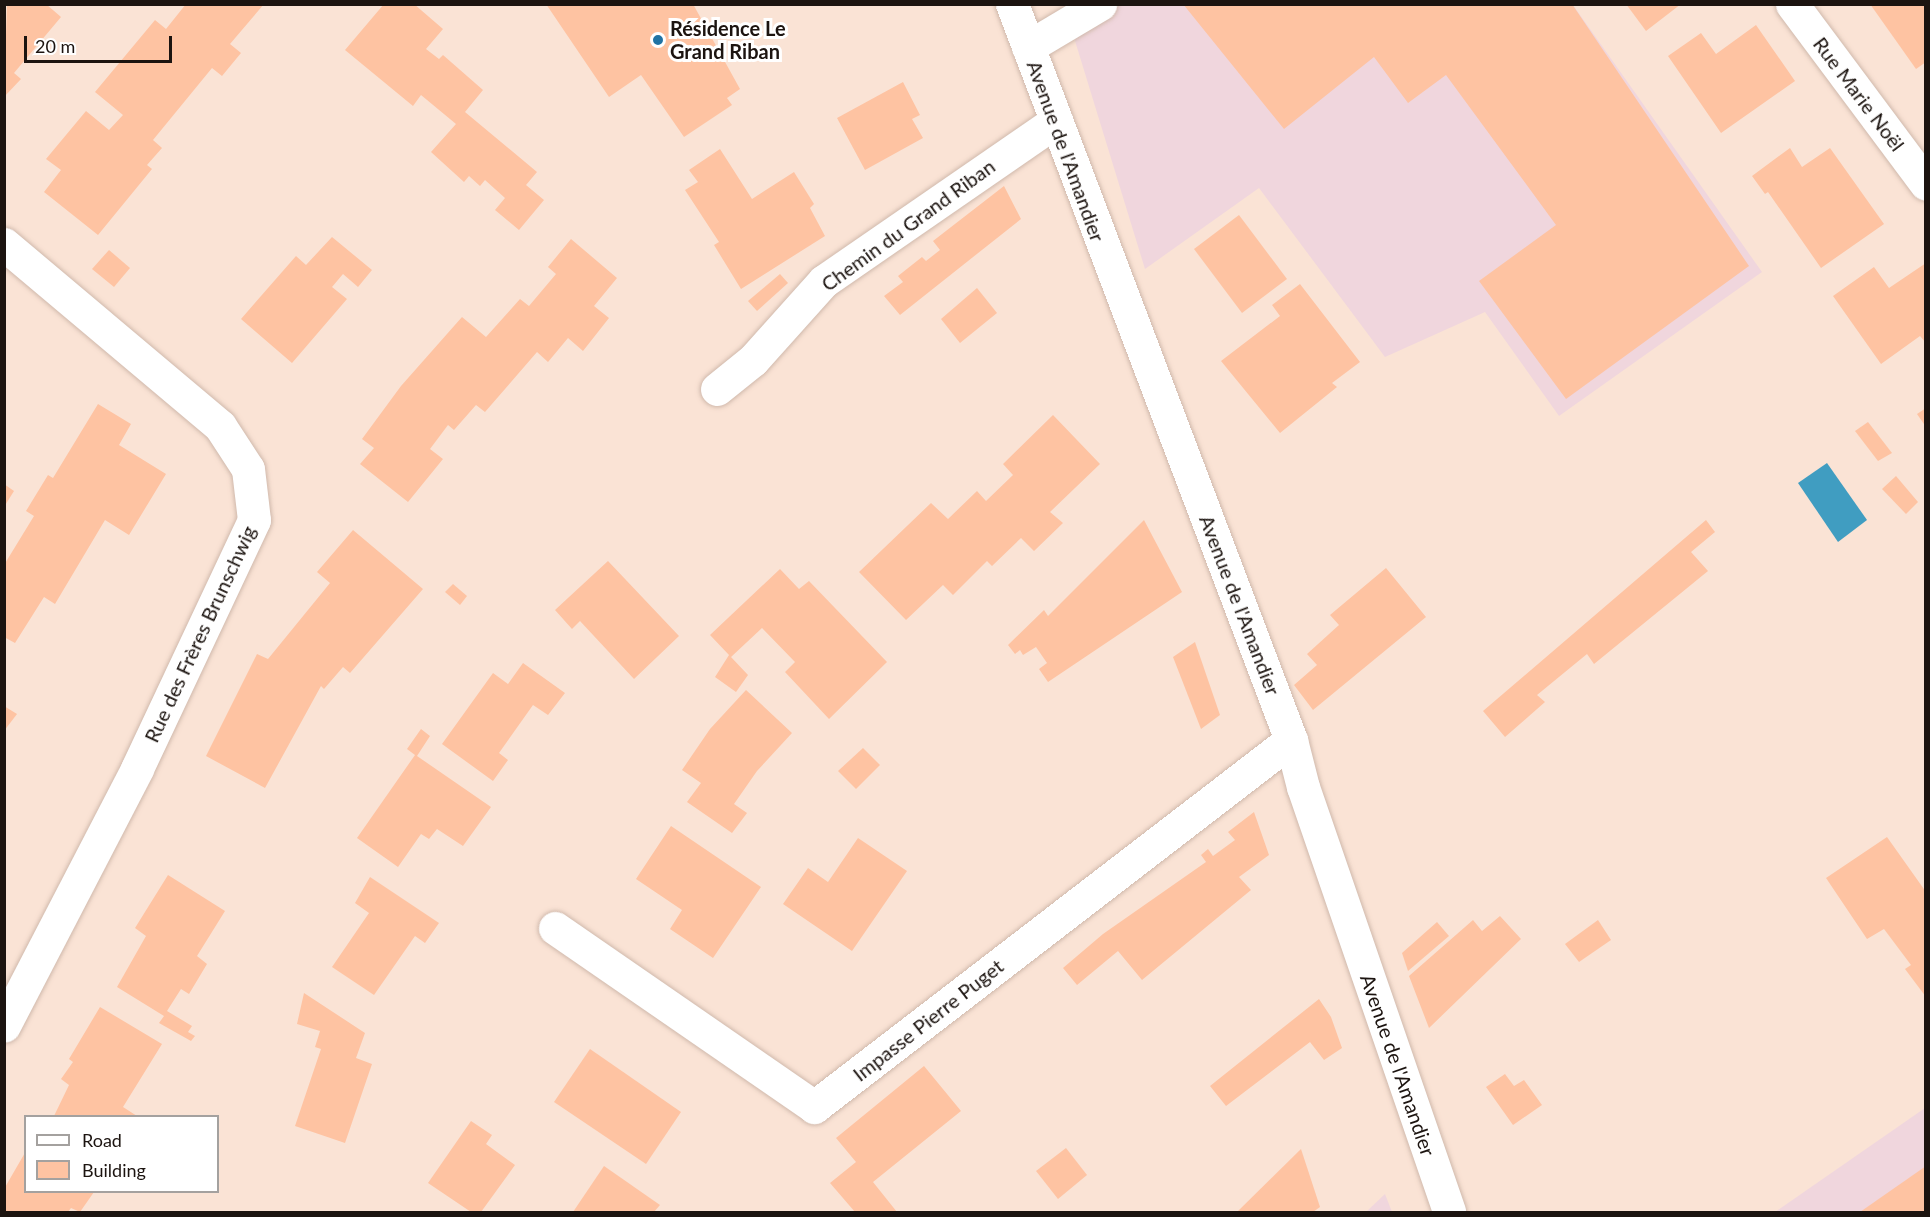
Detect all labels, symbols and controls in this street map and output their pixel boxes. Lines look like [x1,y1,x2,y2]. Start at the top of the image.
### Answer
place label: Résidence Le Grand Riban [670,16,786,63]
scale bar [27,24,176,62]
street label: Rue Marie Noël [1808,32,1910,156]
marker: Résidence Le Grand Riban [651,33,665,47]
text: 20 m [35,35,75,57]
street label: Avenue de l'Amandier [1022,57,1110,245]
street label: Chemin du Grand Riban [817,154,999,296]
street label: Avenue de l'Amandier [1195,512,1285,698]
street label: Rue des Frères Brunschwig [139,522,261,746]
street label: Impasse Pierre Puget [848,954,1008,1086]
street label: Avenue de l'Amandier [1356,971,1440,1159]
legend [24,1115,219,1193]
text: Road [82,1129,122,1151]
text: Building [82,1159,146,1181]

